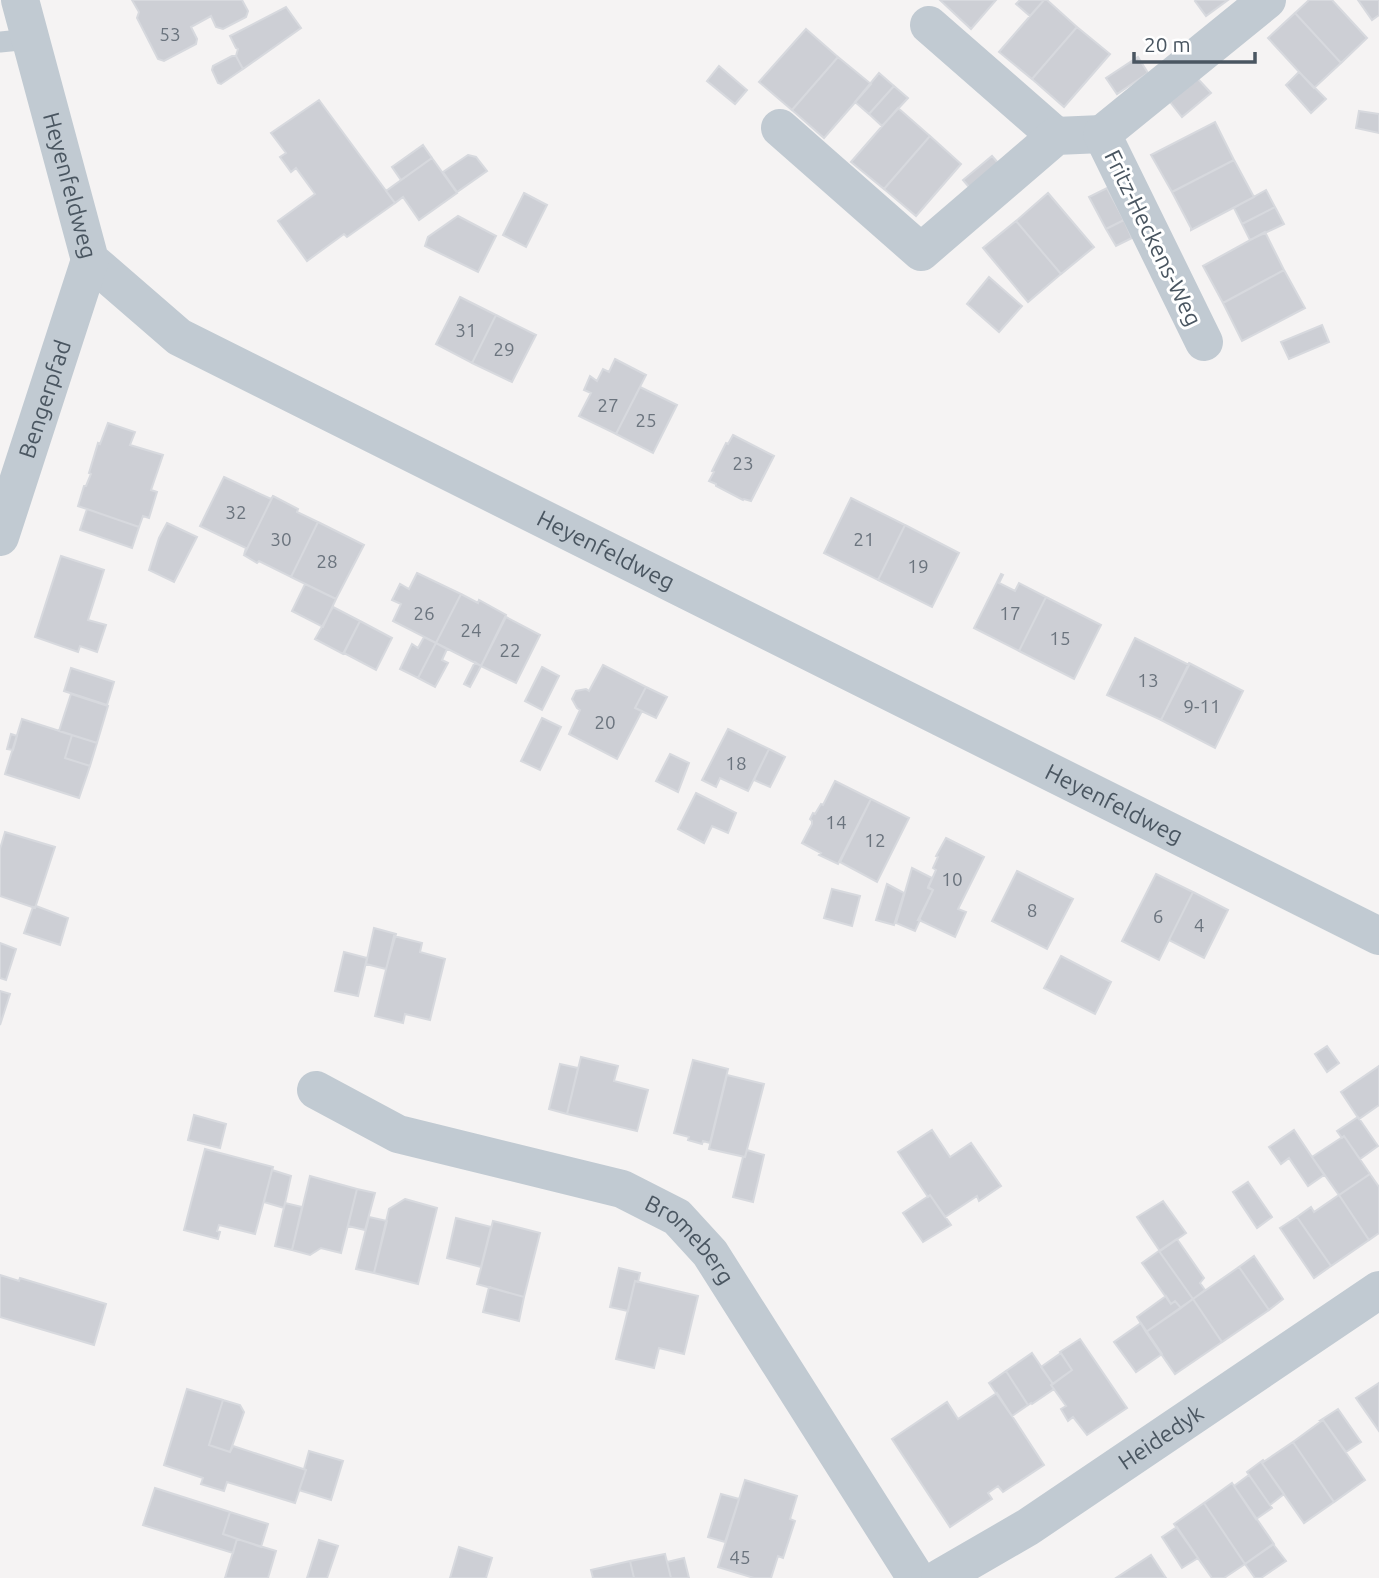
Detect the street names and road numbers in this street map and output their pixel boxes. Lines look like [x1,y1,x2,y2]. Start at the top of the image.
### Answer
street label: Heyenfeldweg [39,109,102,261]
street label: Fritz-Heckens-Weg [1100,146,1207,330]
street label: Bengerpfad [13,337,75,461]
street label: Heyenfeldweg [533,505,679,594]
street label: Heyenfeldweg [1041,759,1187,848]
street label: Bromeberg [641,1190,739,1289]
street label: Heidedyk [1114,1399,1208,1474]

